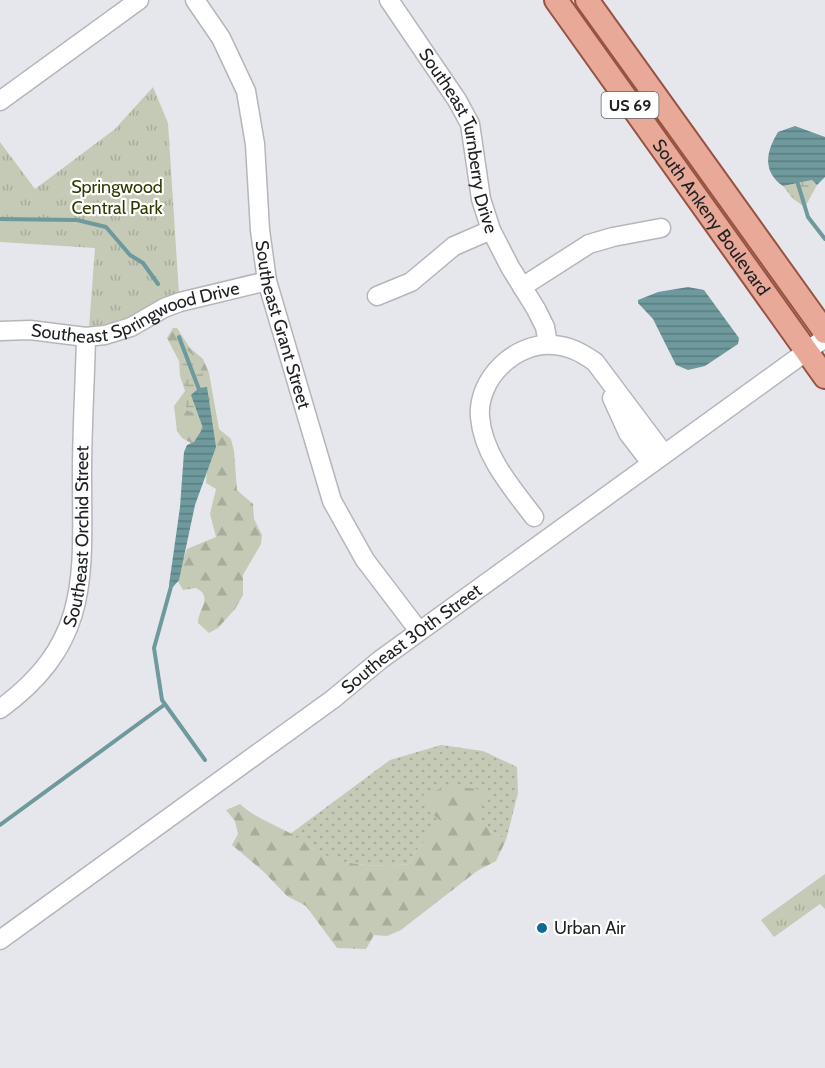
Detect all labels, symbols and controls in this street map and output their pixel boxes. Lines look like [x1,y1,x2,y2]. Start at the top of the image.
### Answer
street label: Southeast Turnberry Drive [414,44,502,236]
road number: US 69 [602,92,658,118]
street label: South Ankeny Boulevard [648,135,774,300]
park label: Springwood Central Park [71,176,163,219]
street label: Southeast Grant Street [251,239,315,412]
street label: Southeast Springwood Drive [30,277,242,348]
street label: Southeast Orchid Street [58,445,93,630]
street label: Southeast 30th Street [337,579,486,698]
place label: Urban Air [554,917,626,939]
marker: Urban Air [535,921,549,935]

